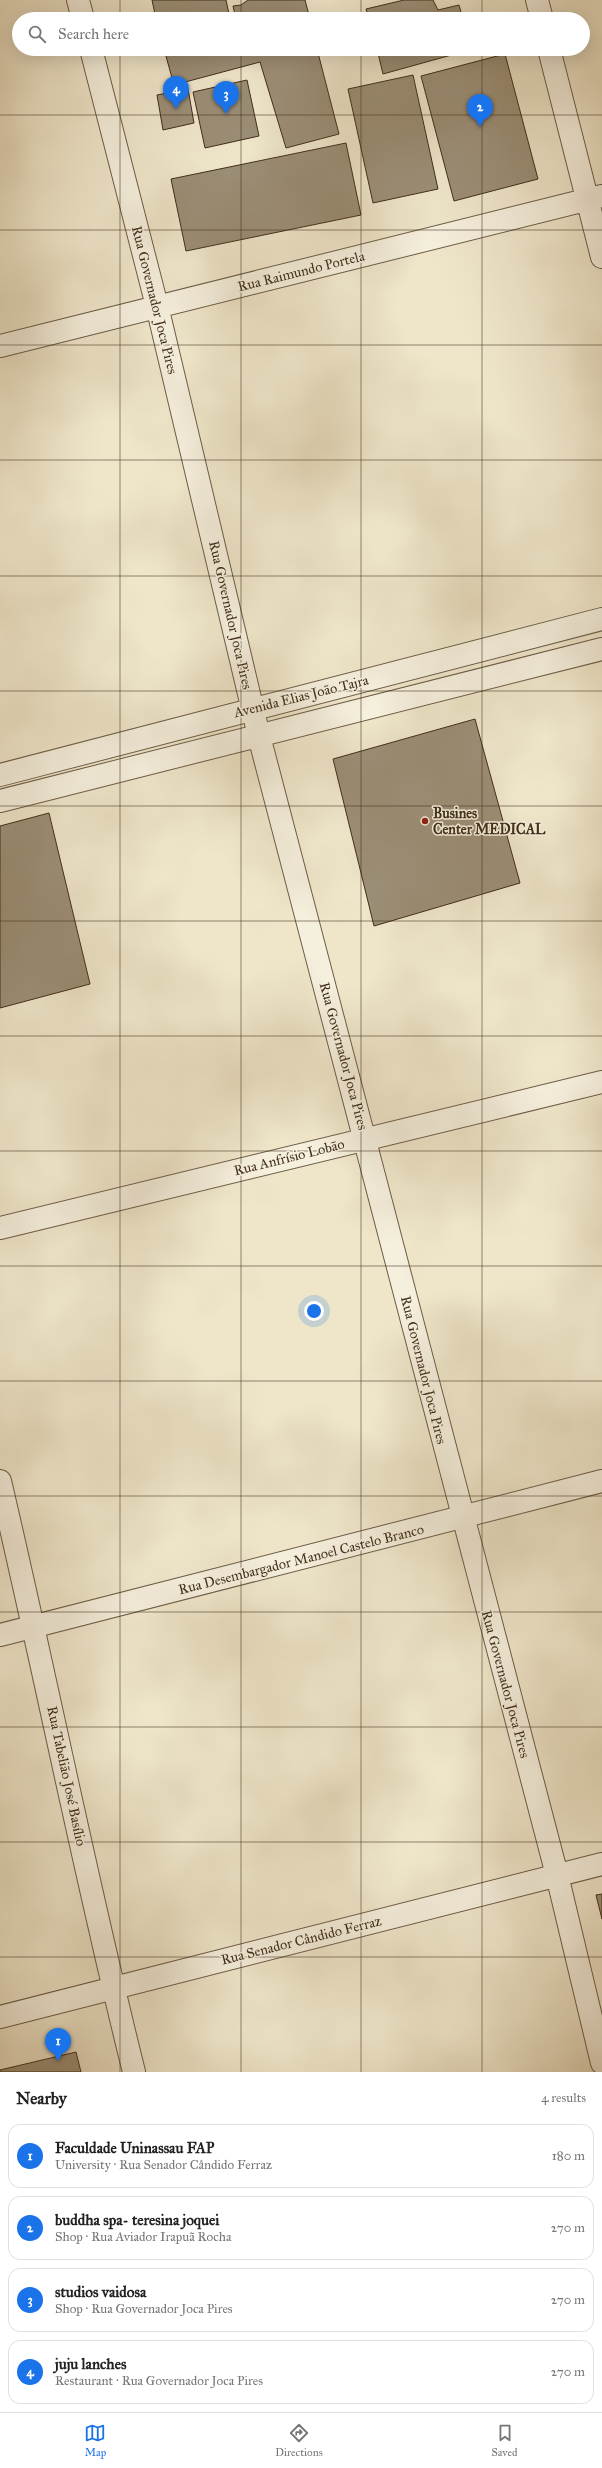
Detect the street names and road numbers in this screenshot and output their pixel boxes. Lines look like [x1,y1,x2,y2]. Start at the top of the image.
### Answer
street label: Rua Governador Joca Pires [127,224,181,376]
street label: Rua Raimundo Portela [236,247,366,295]
street label: Rua Governador Joca Pires [204,539,256,691]
street label: Avenida Elias João Tajra [231,672,371,723]
street label: Rua Governador Joca Pires [315,980,371,1132]
street label: Rua Anfrísio Lobão [232,1136,346,1179]
street label: Rua Governador Joca Pires [396,1294,450,1446]
street label: Rua Desembargador Manoel Castelo Branco [177,1521,426,1598]
street label: Rua Governador Joca Pires [477,1608,533,1760]
street label: Rua Tabelião José Basílio [42,1705,90,1848]
street label: Rua Senador Cândido Ferraz [219,1912,383,1969]

